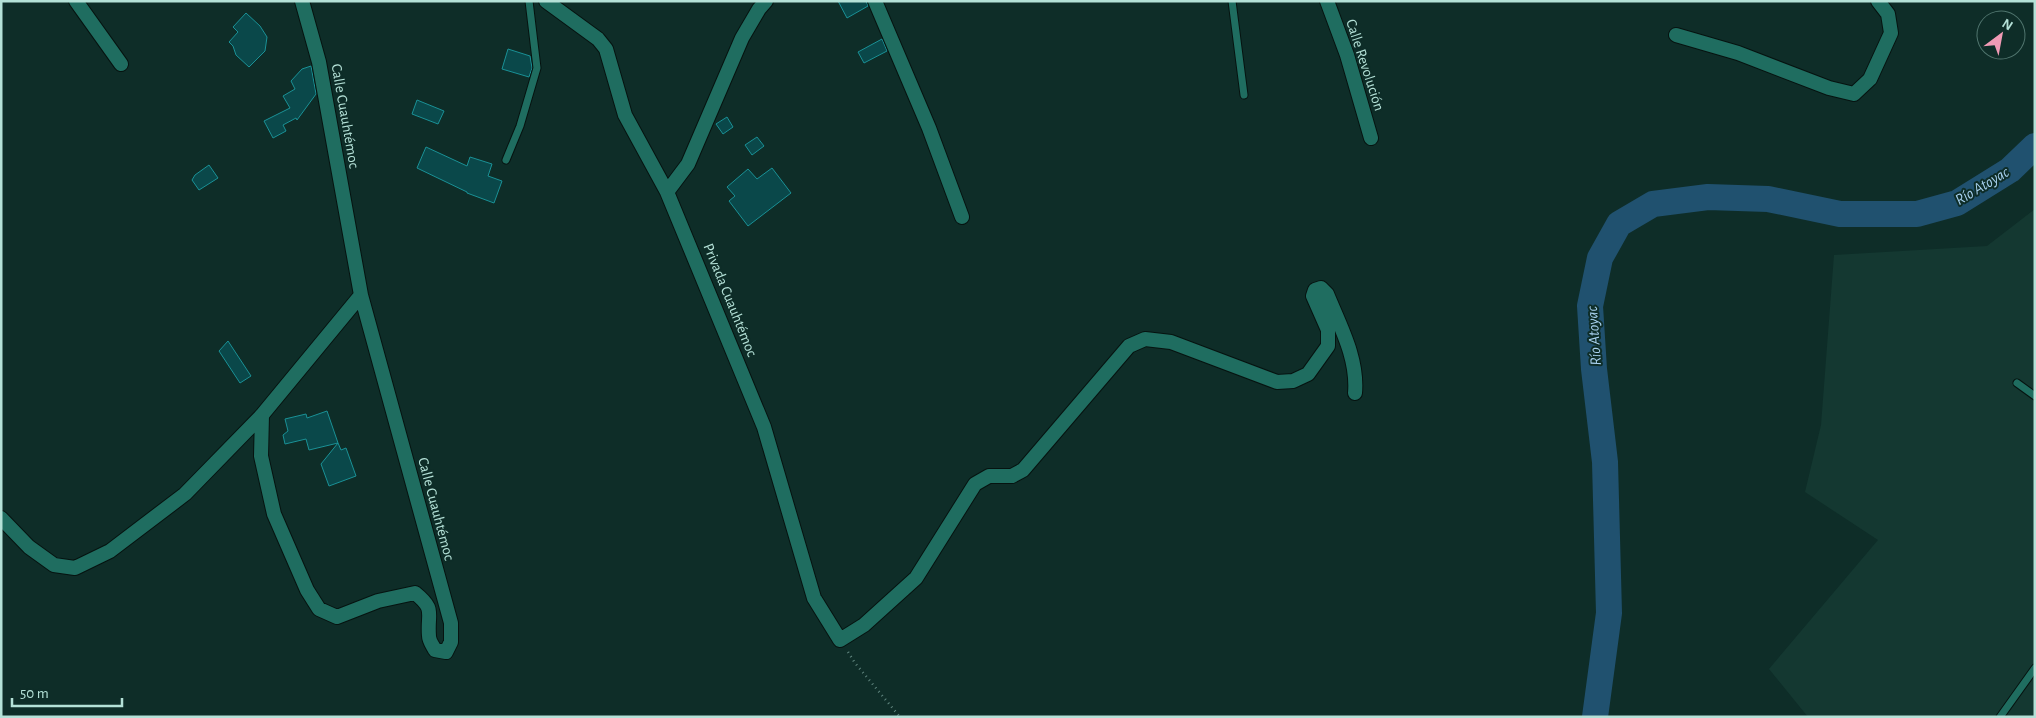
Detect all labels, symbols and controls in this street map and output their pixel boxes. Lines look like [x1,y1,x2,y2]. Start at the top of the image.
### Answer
north arrow [1976,10,2026,60]
text: N [2000,16,2015,33]
street label: Calle Revolución [1343,17,1387,113]
street label: Calle Cuauhtémoc [328,63,362,170]
water label: Río Atoyac [1952,163,2012,208]
street label: Privada Cuauhtémoc [700,241,760,359]
water label: Río Atoyac [1584,305,1604,366]
street label: Calle Cuauhtémoc [415,456,457,562]
scale bar [12,676,122,708]
text: 50 m [20,686,49,701]

